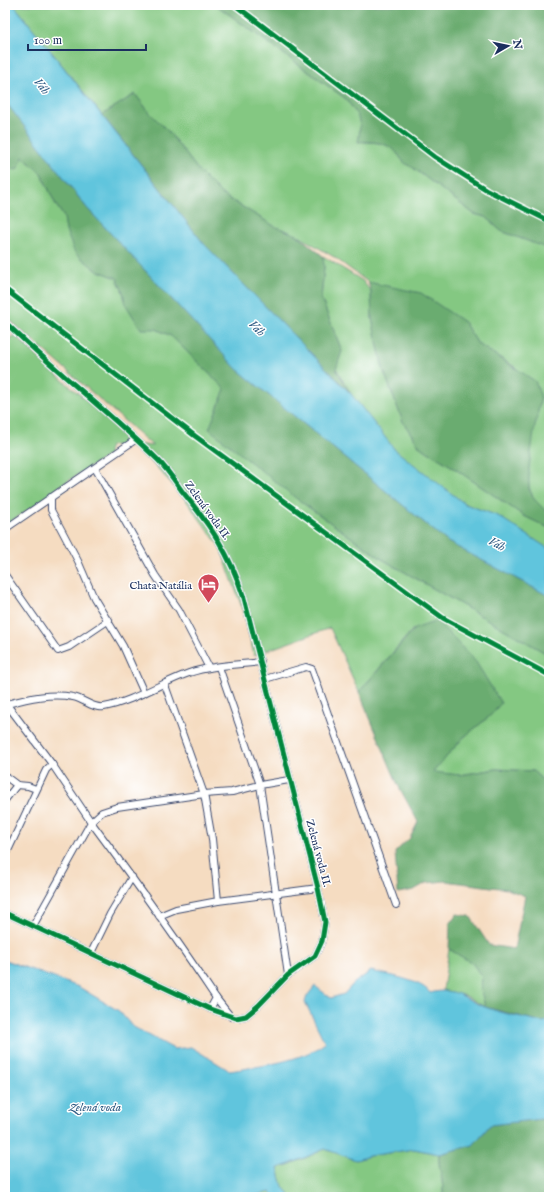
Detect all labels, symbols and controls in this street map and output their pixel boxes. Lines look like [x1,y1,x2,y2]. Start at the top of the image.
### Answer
scale bar [28,26,146,52]
north arrow [488,26,528,66]
text: 100 m [34,33,62,48]
text: N [509,38,525,51]
water label: Váh [30,75,53,98]
water label: Váh [245,317,268,340]
street label: Zelená voda II. [181,478,233,543]
water label: Váh [486,534,508,555]
hotel icon: Chata Natália [195,572,221,605]
place label: Chata Natália [129,579,192,593]
street label: Zelená voda II. [302,818,334,889]
water label: Zelená voda [68,1100,121,1116]

